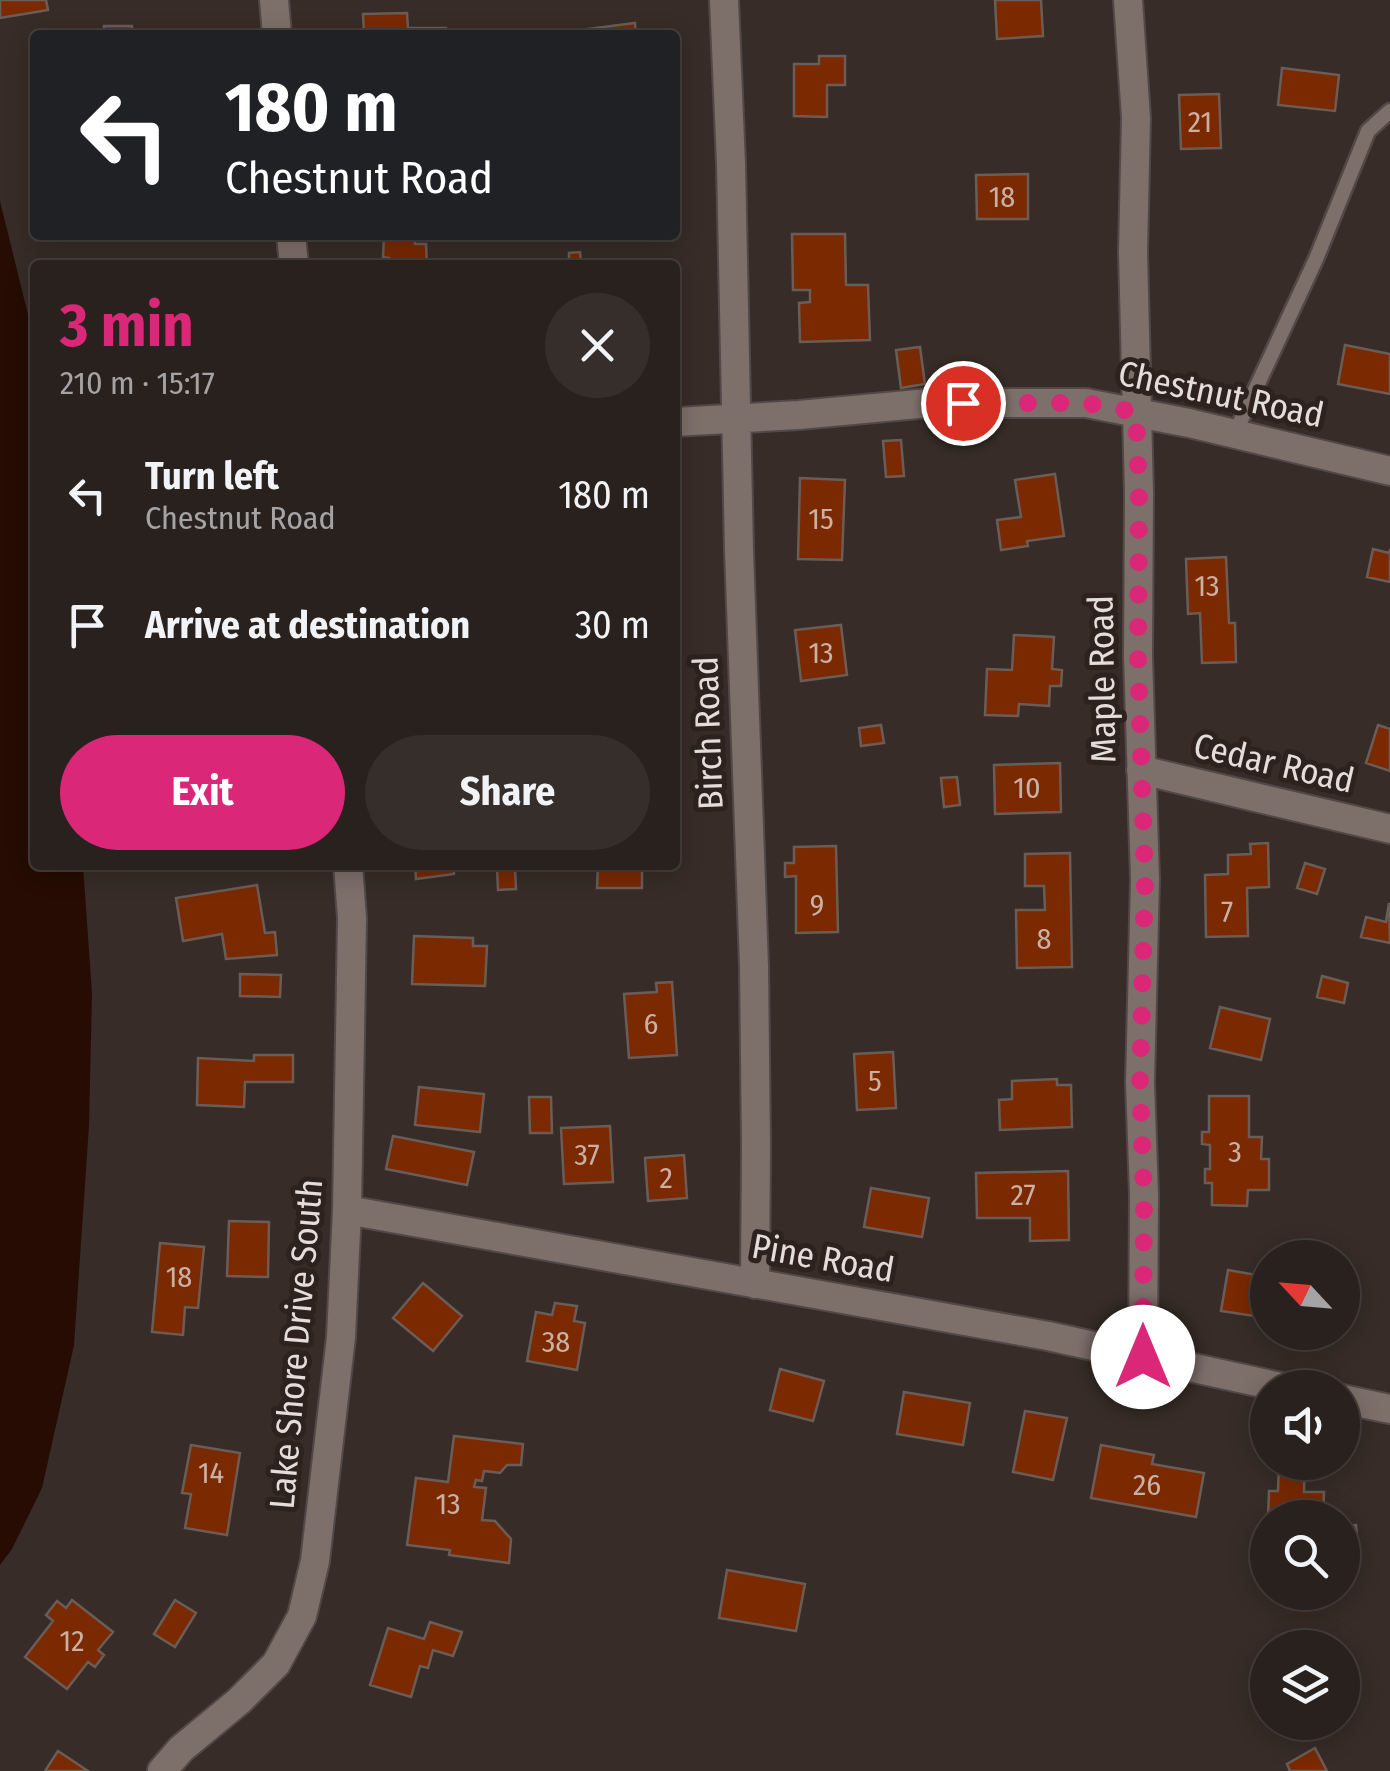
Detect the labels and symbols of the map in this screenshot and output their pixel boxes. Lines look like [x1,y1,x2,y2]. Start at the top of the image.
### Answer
house number: 21 [1188,104,1212,140]
house number: 18 [989,179,1015,215]
street label: Chestnut Road [1115,352,1327,436]
pin [921,361,1006,446]
house number: 15 [808,501,834,537]
house number: 13 [1194,568,1220,604]
street label: Maple Road [1080,595,1124,763]
house number: 13 [808,635,834,671]
street label: Birch Road [684,656,732,810]
street label: Cedar Road [1190,724,1358,802]
house number: 10 [1013,770,1041,806]
house number: 9 [810,887,824,923]
house number: 7 [1221,894,1233,930]
house number: 8 [1037,921,1052,957]
house number: 6 [644,1006,658,1042]
house number: 5 [868,1063,882,1099]
house number: 3 [1228,1134,1242,1170]
house number: 37 [574,1137,600,1173]
house number: 2 [659,1160,673,1196]
street label: Lake Shore Drive South [261,1177,331,1511]
house number: 27 [1010,1177,1036,1213]
street label: Pine Road [749,1225,897,1291]
north arrow [1250,1240,1360,1350]
house number: 18 [166,1259,192,1295]
position arrow [1091,1305,1195,1409]
house number: 38 [542,1324,570,1360]
house number: 14 [198,1455,224,1491]
house number: 26 [1133,1467,1161,1503]
house number: 13 [435,1486,461,1522]
house number: 12 [60,1623,84,1659]

